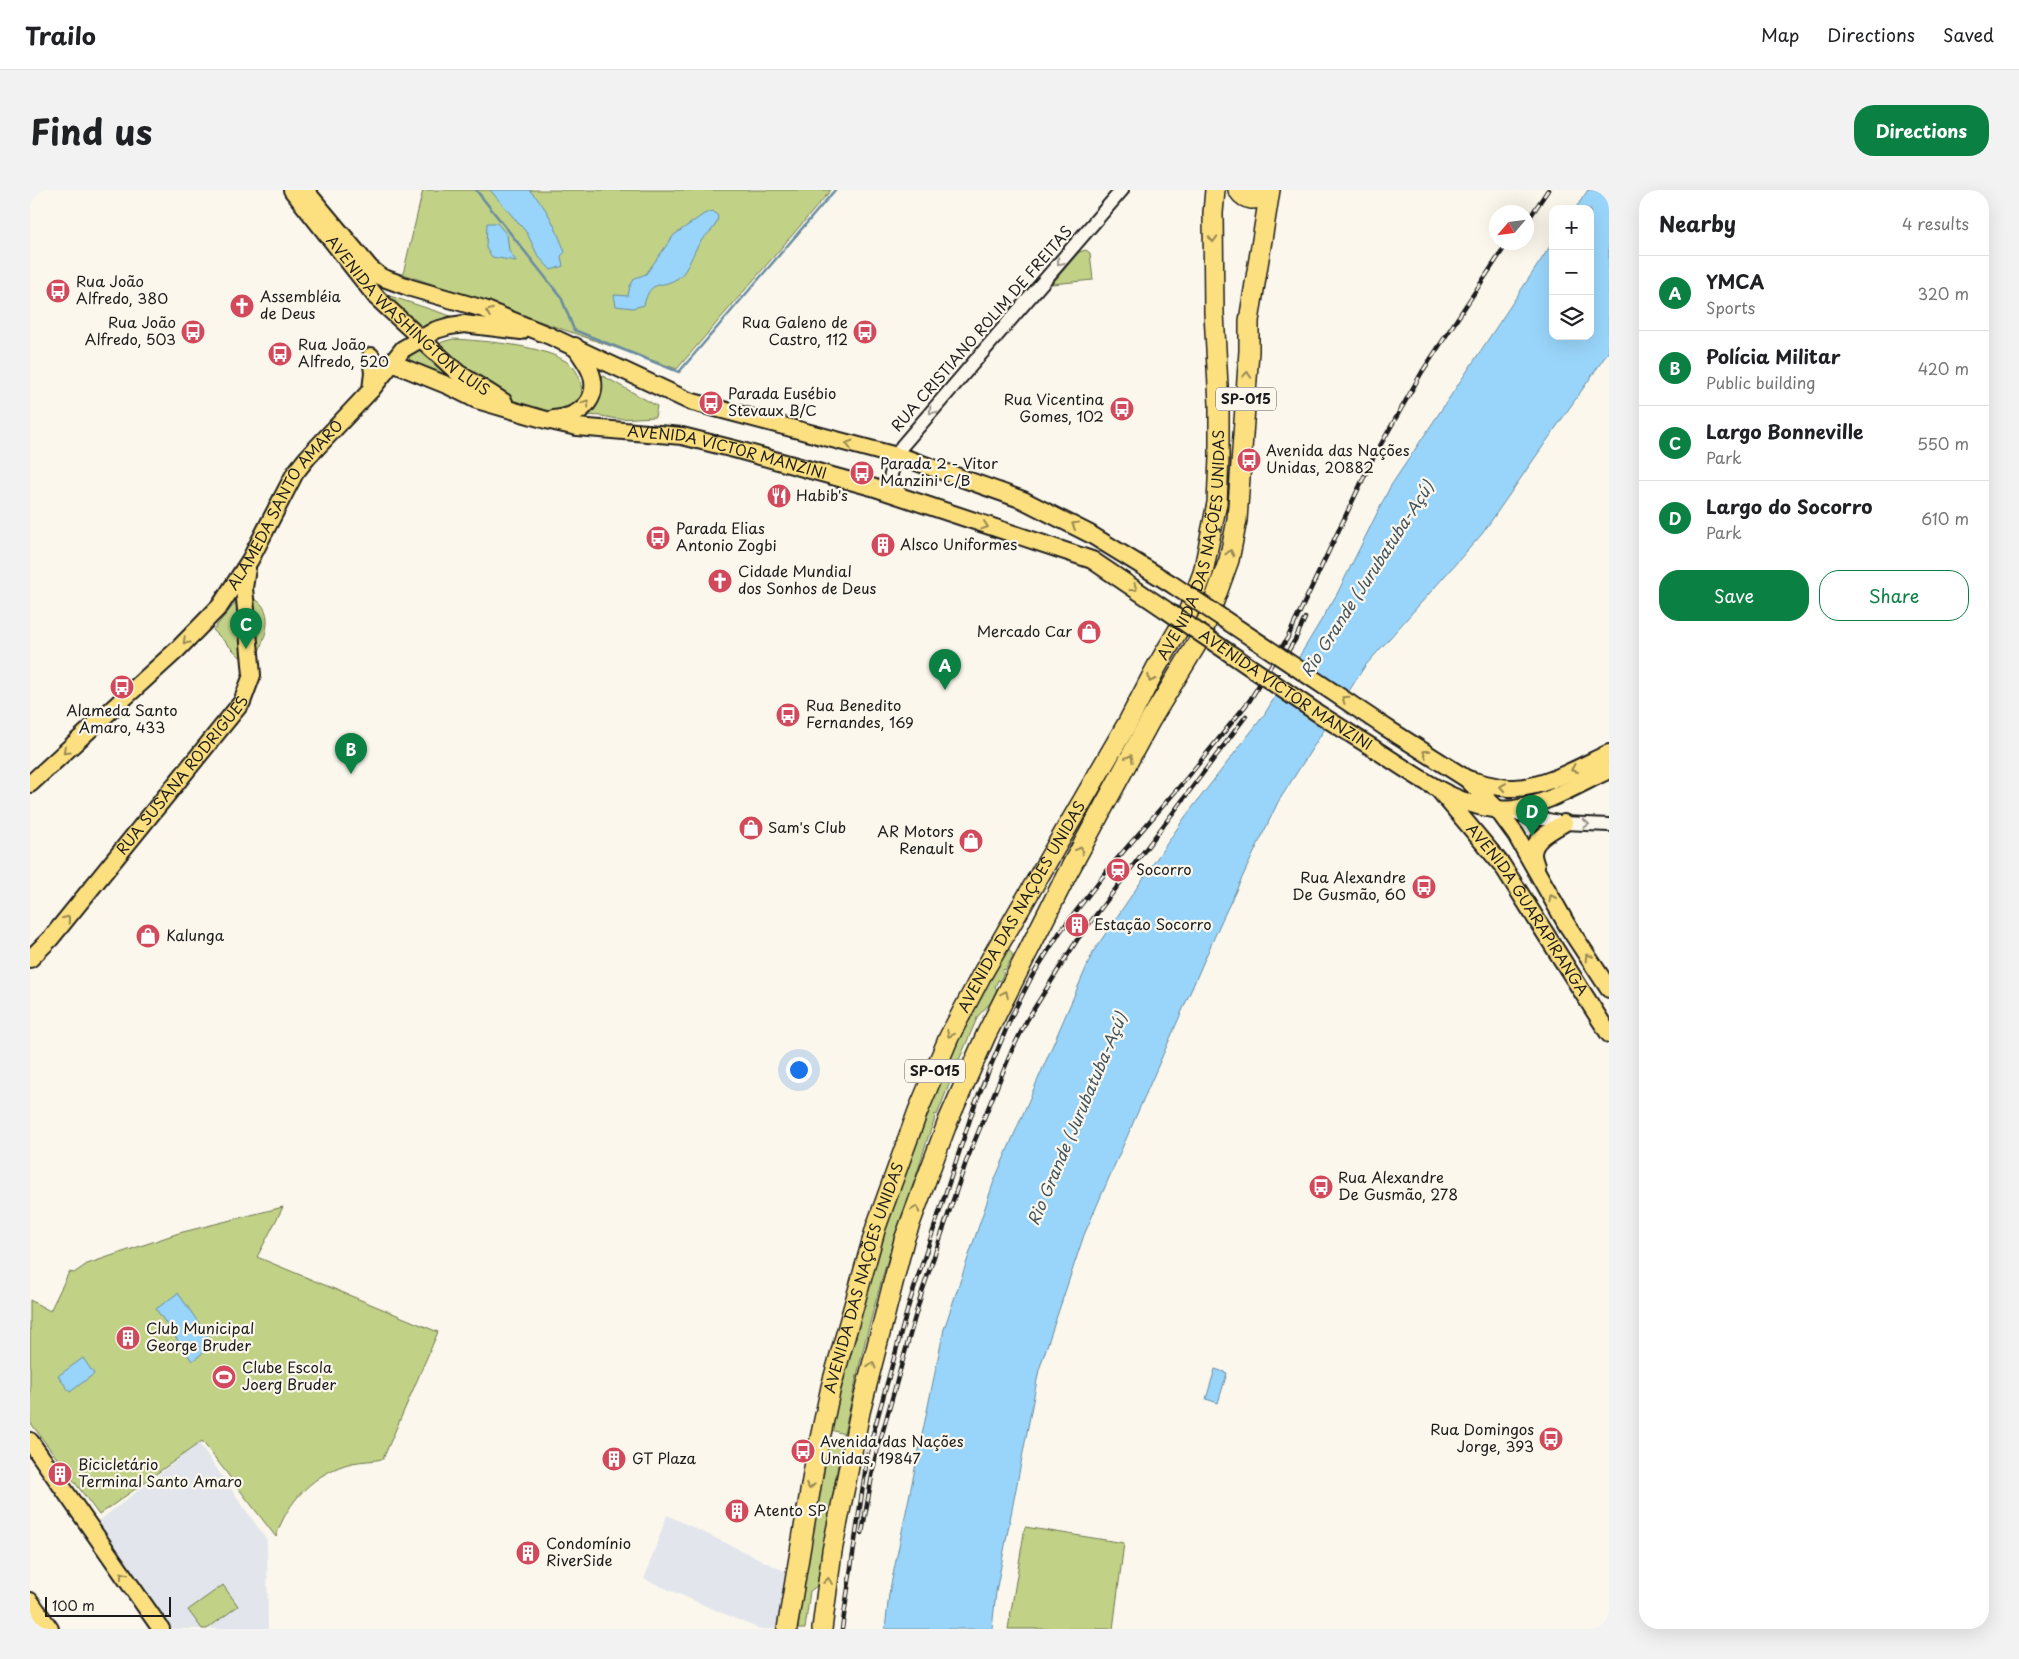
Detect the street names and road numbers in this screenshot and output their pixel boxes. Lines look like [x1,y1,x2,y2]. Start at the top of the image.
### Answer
street label: RUA CRISTIANO ROLIM DE FREITAS [885,220,1077,436]
street label: AVENIDA WASHINGTON LUÍS [322,230,495,400]
road number: SP-015 [1216,388,1276,410]
street label: ALAMEDA SANTO AMARO [220,414,347,594]
street label: AVENIDA VÍCTOR MANZINI [627,418,830,484]
street label: AVENIDA DAS NAÇÕES UNIDAS [1150,430,1229,664]
street label: AVENIDA VÍCTOR MANZINI [1195,623,1377,755]
street label: RUA SUSANA RODRIGUES [110,692,253,859]
street label: AVENIDA DAS NAÇÕES UNIDAS [951,796,1090,1016]
street label: AVENIDA GUARAPIRANGA [1462,818,1595,1000]
road number: SP-015 [905,1059,965,1082]
street label: AVENIDA DAS NAÇÕES UNIDAS [817,1159,909,1395]

